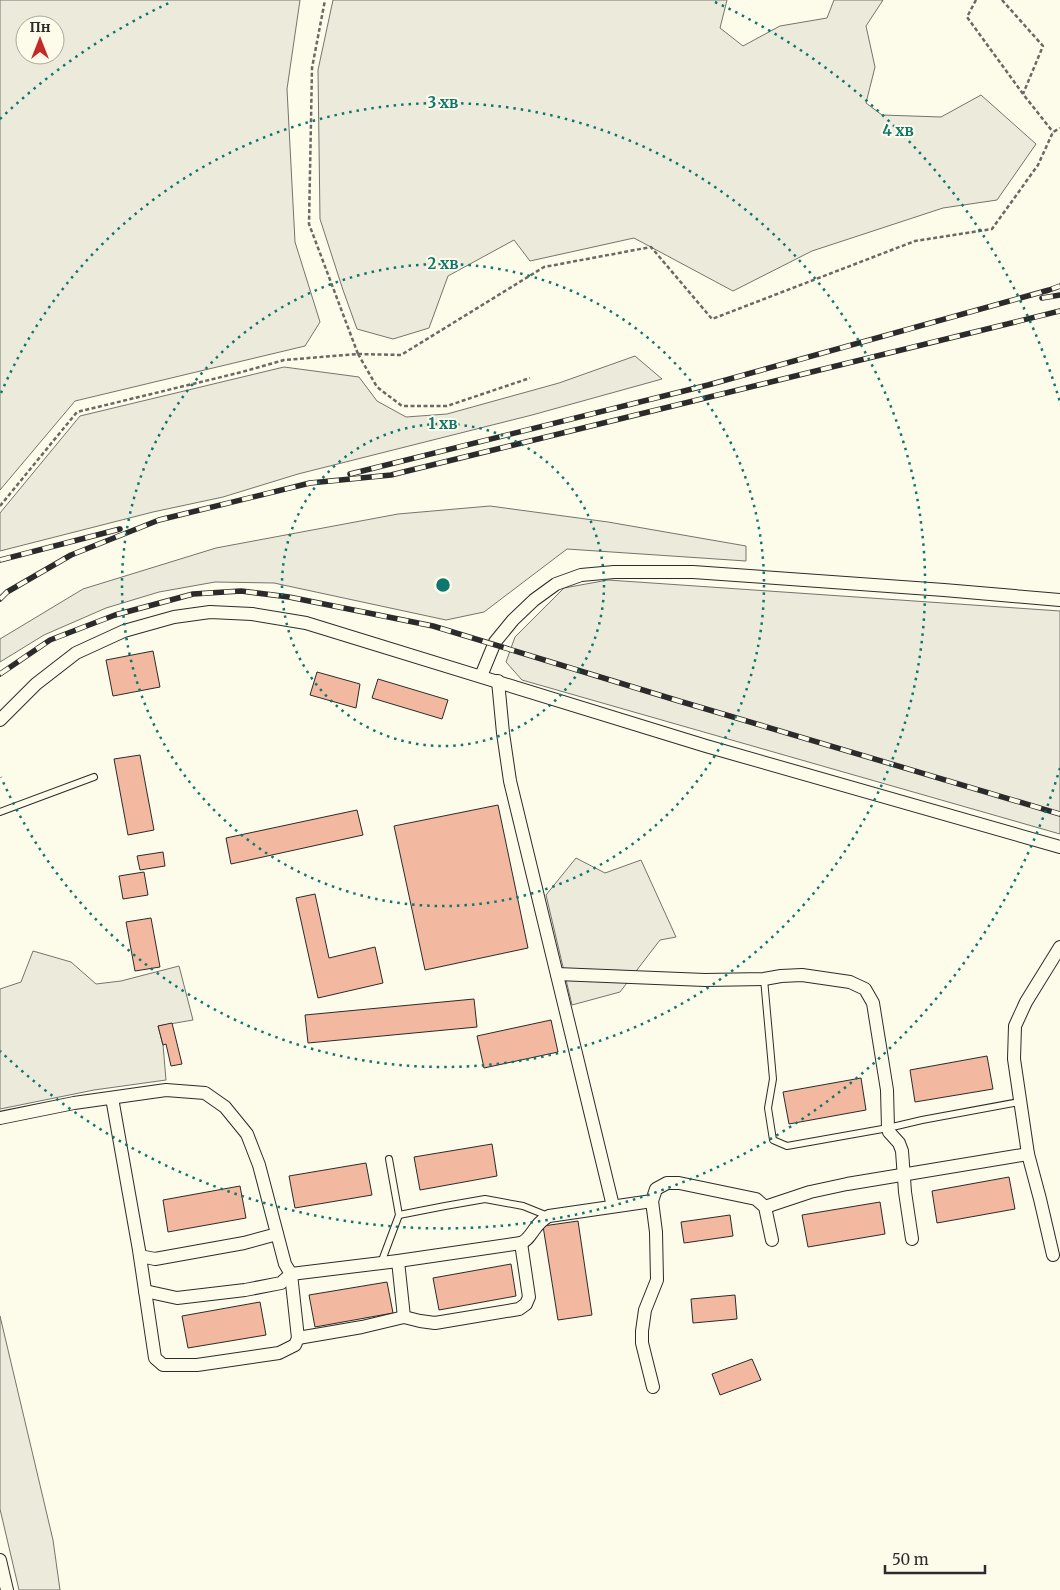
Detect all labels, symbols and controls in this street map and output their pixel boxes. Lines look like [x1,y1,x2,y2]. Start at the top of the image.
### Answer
north arrow [15,15,65,65]
text: Пн [29,18,51,36]
text: 3 хв [428,93,458,112]
text: 4 хв [882,121,914,140]
text: 2 хв [428,254,458,273]
text: 1 хв [428,414,458,433]
centre of rings [434,576,452,594]
scale bar [885,1542,985,1574]
text: 50 m [892,1550,929,1569]

